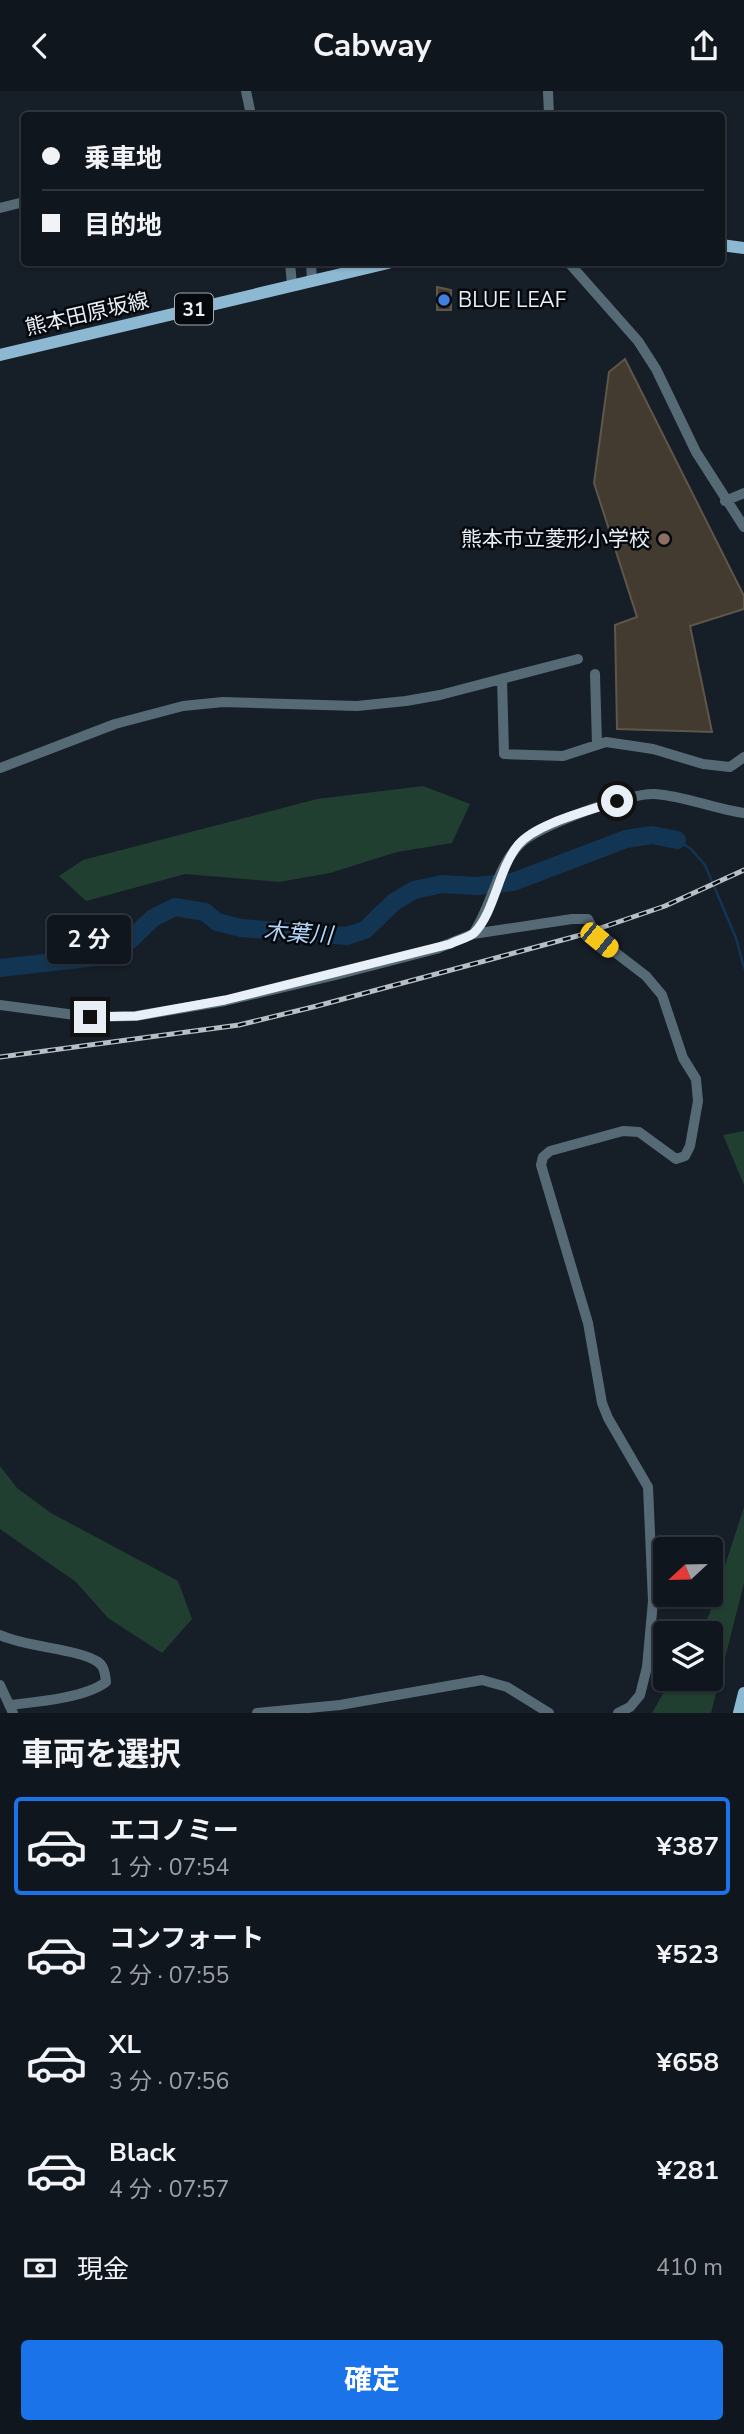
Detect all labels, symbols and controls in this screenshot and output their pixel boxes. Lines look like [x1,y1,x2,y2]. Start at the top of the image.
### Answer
text: Cabway [313,24,431,67]
icon: back [21,27,59,65]
icon: share [685,27,723,65]
text: 乗車地 [84,141,162,176]
text: 目的地 [84,208,162,243]
street label: 熊本田原坂線 [22,286,152,342]
place label: BLUE LEAF [458,286,566,314]
marker: BLUE LEAF [436,292,452,308]
road number: 31 [175,293,213,324]
place label: 熊本市立菱形小学校 [461,525,650,553]
marker: 熊本市立菱形小学校 [656,531,672,547]
route start [601,785,633,817]
callout: 2 分 [48,915,132,965]
water label: 木葉川 [262,916,336,952]
car [577,919,622,961]
text: 2 分 [67,924,111,955]
route end [74,1001,106,1033]
north arrow [653,1537,723,1607]
map controls [653,1537,723,1691]
button: layers [653,1621,723,1691]
text: 車両を選択 [21,1733,181,1776]
text: エコノミー [109,1813,239,1848]
icon: car [25,1815,88,1878]
text: ¥387 [657,1829,719,1864]
text: 1 分 · 07:54 [109,1852,229,1883]
text: コンフォート [109,1921,264,1956]
icon: car [25,1923,88,1986]
text: ¥523 [657,1937,719,1972]
text: 2 分 · 07:55 [109,1960,229,1991]
text: XL [109,2027,141,2062]
icon: car [25,2031,88,2094]
text: ¥658 [657,2045,719,2080]
text: 3 分 · 07:56 [109,2066,229,2097]
text: Black [109,2135,176,2170]
icon: car [25,2139,88,2202]
text: ¥281 [657,2153,719,2188]
text: 4 分 · 07:57 [109,2174,229,2205]
icon: cash [21,2249,59,2287]
text: 現金 [77,2252,129,2287]
text: 410 m [656,2252,723,2283]
button: 確定 [21,2340,723,2420]

